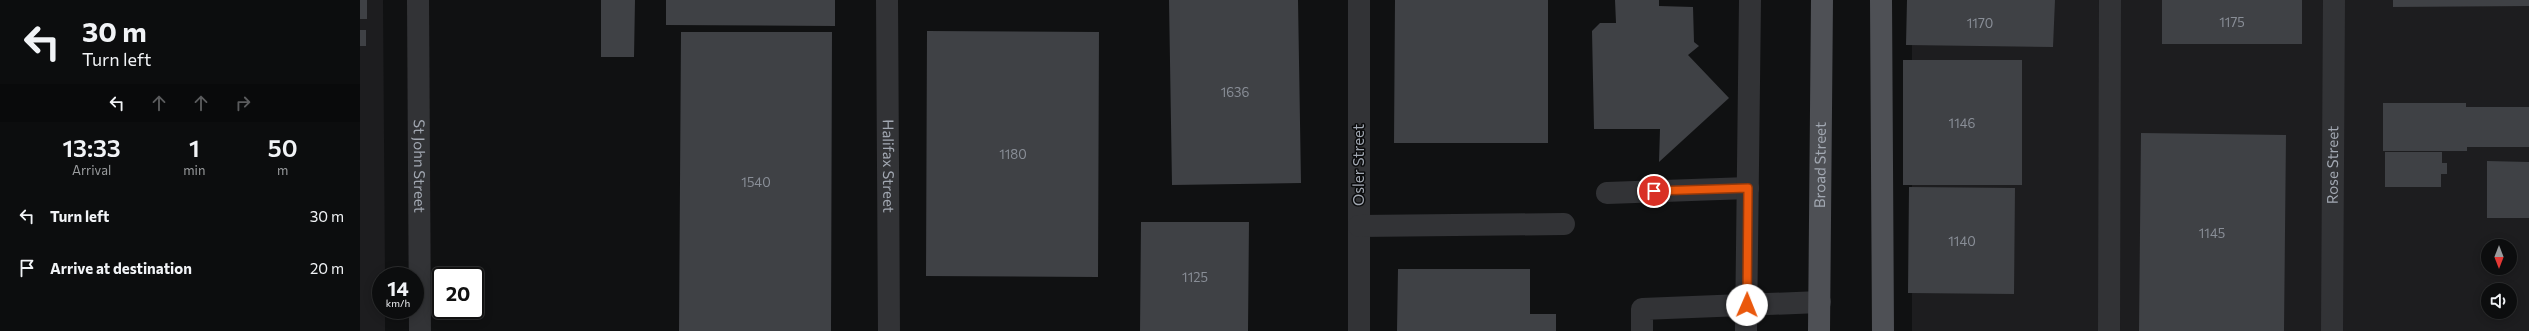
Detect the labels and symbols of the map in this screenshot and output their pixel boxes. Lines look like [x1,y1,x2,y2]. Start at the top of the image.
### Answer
house number: 1175 [2219,14,2245,30]
house number: 1170 [1967,15,1993,31]
house number: 1636 [1221,84,1249,100]
house number: 1146 [1949,115,1976,131]
street label: St John Street [411,119,429,213]
street label: Halifax Street [880,119,898,213]
street label: Broad Street [1810,122,1829,208]
street label: Osler Street [1349,124,1367,206]
street label: Rose Street [2323,126,2341,204]
house number: 1180 [999,146,1027,162]
house number: 1540 [741,174,771,190]
pin [1637,174,1671,208]
house number: 1145 [2199,225,2225,241]
house number: 1140 [1948,233,1976,249]
north arrow [2481,239,2517,275]
speed limit sign: 20 [432,267,484,319]
house number: 1125 [1182,269,1208,285]
position arrow [1726,284,1768,326]

